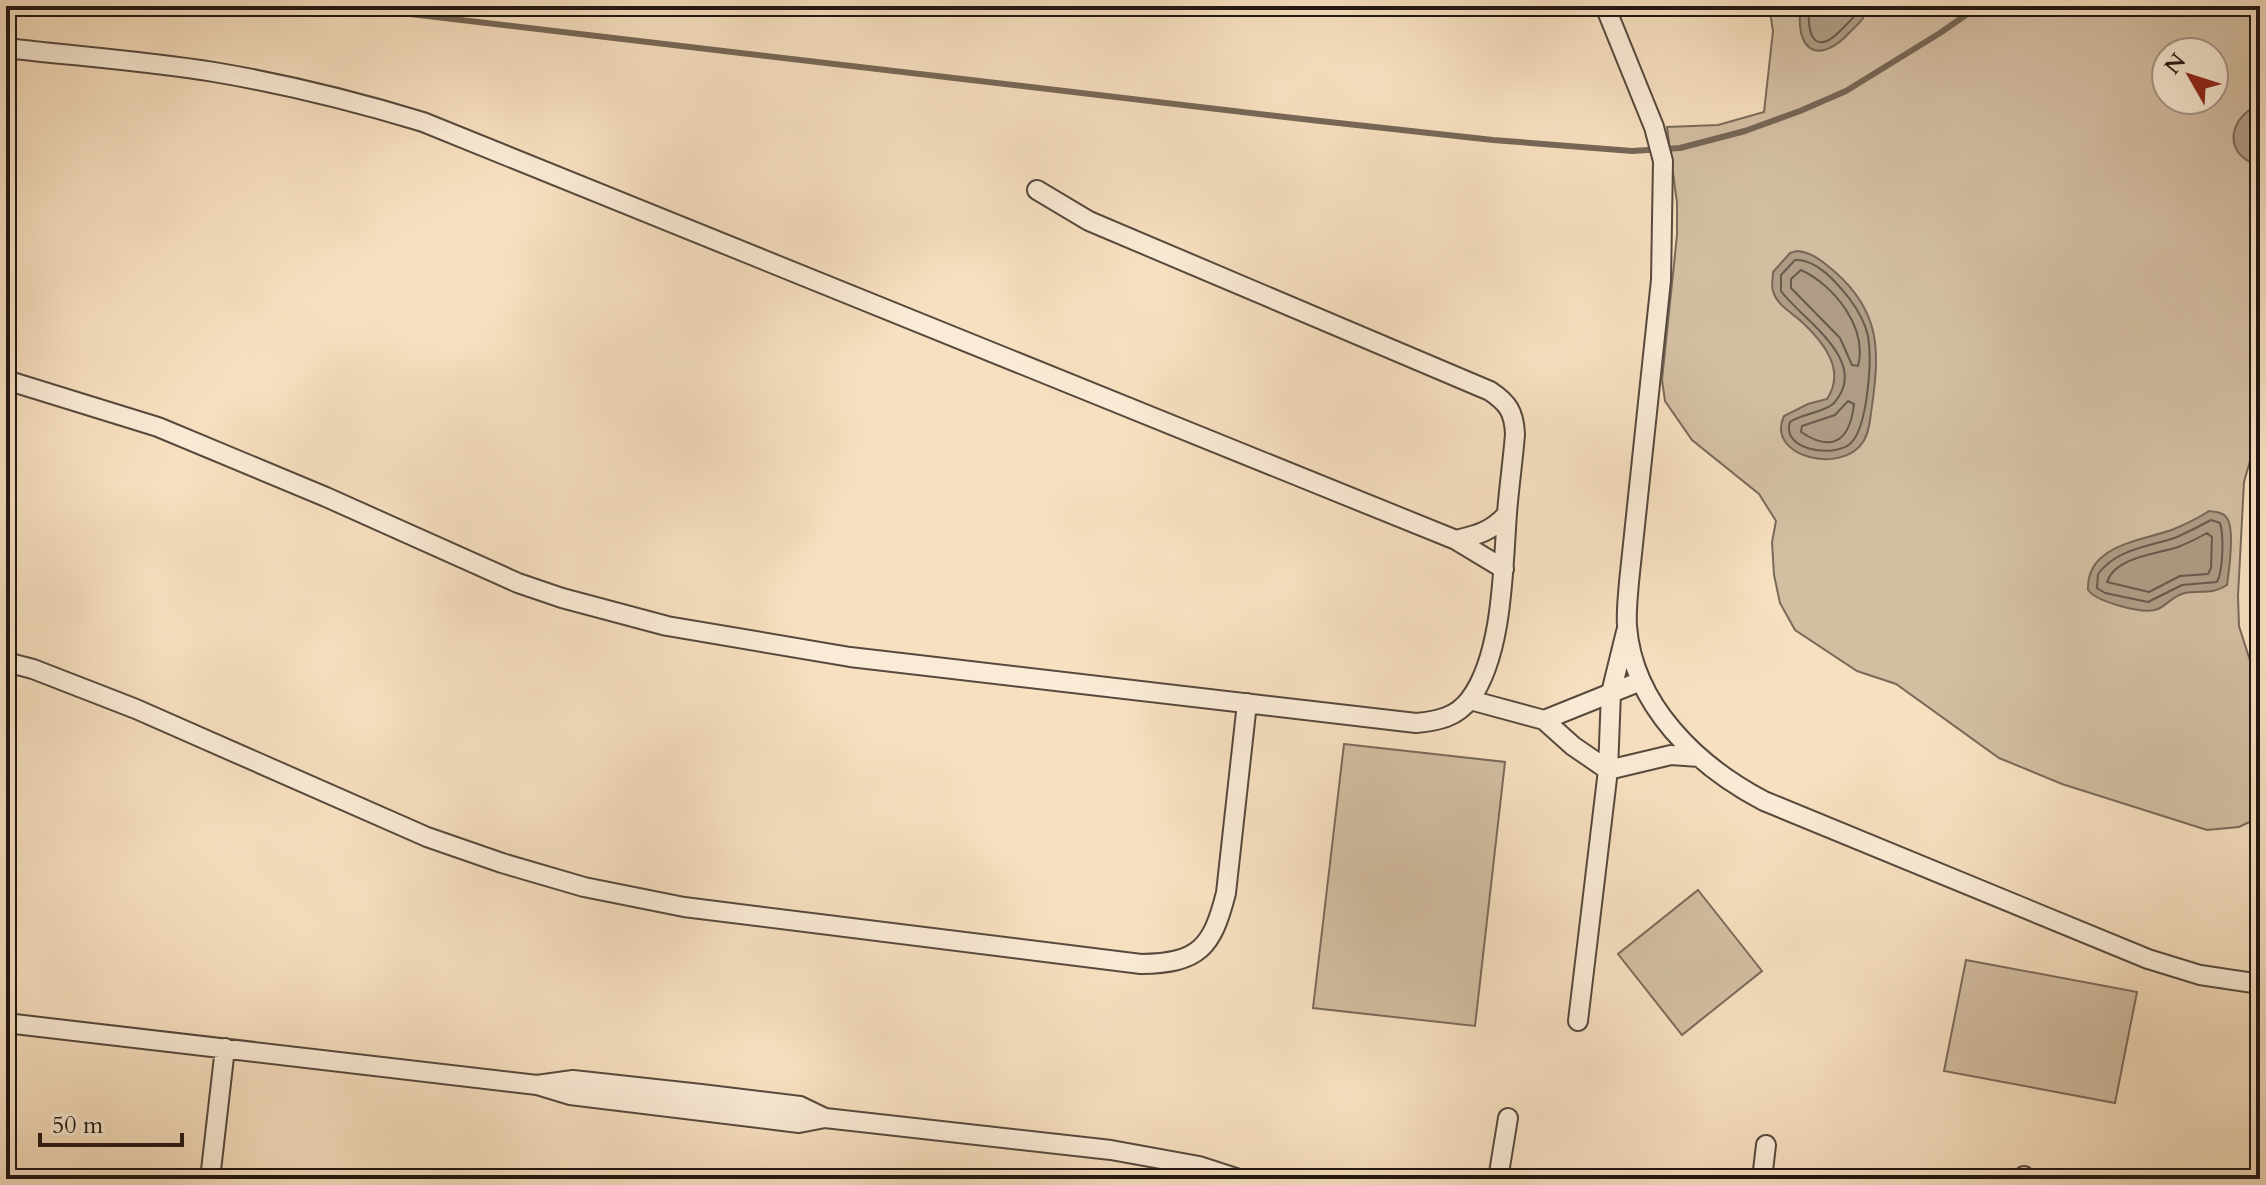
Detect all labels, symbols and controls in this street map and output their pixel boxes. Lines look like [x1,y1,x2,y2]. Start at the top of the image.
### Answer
north arrow [2150,36,2230,116]
text: N [2158,47,2193,81]
scale bar [40,1097,182,1147]
text: 50 m [52,1109,104,1142]

